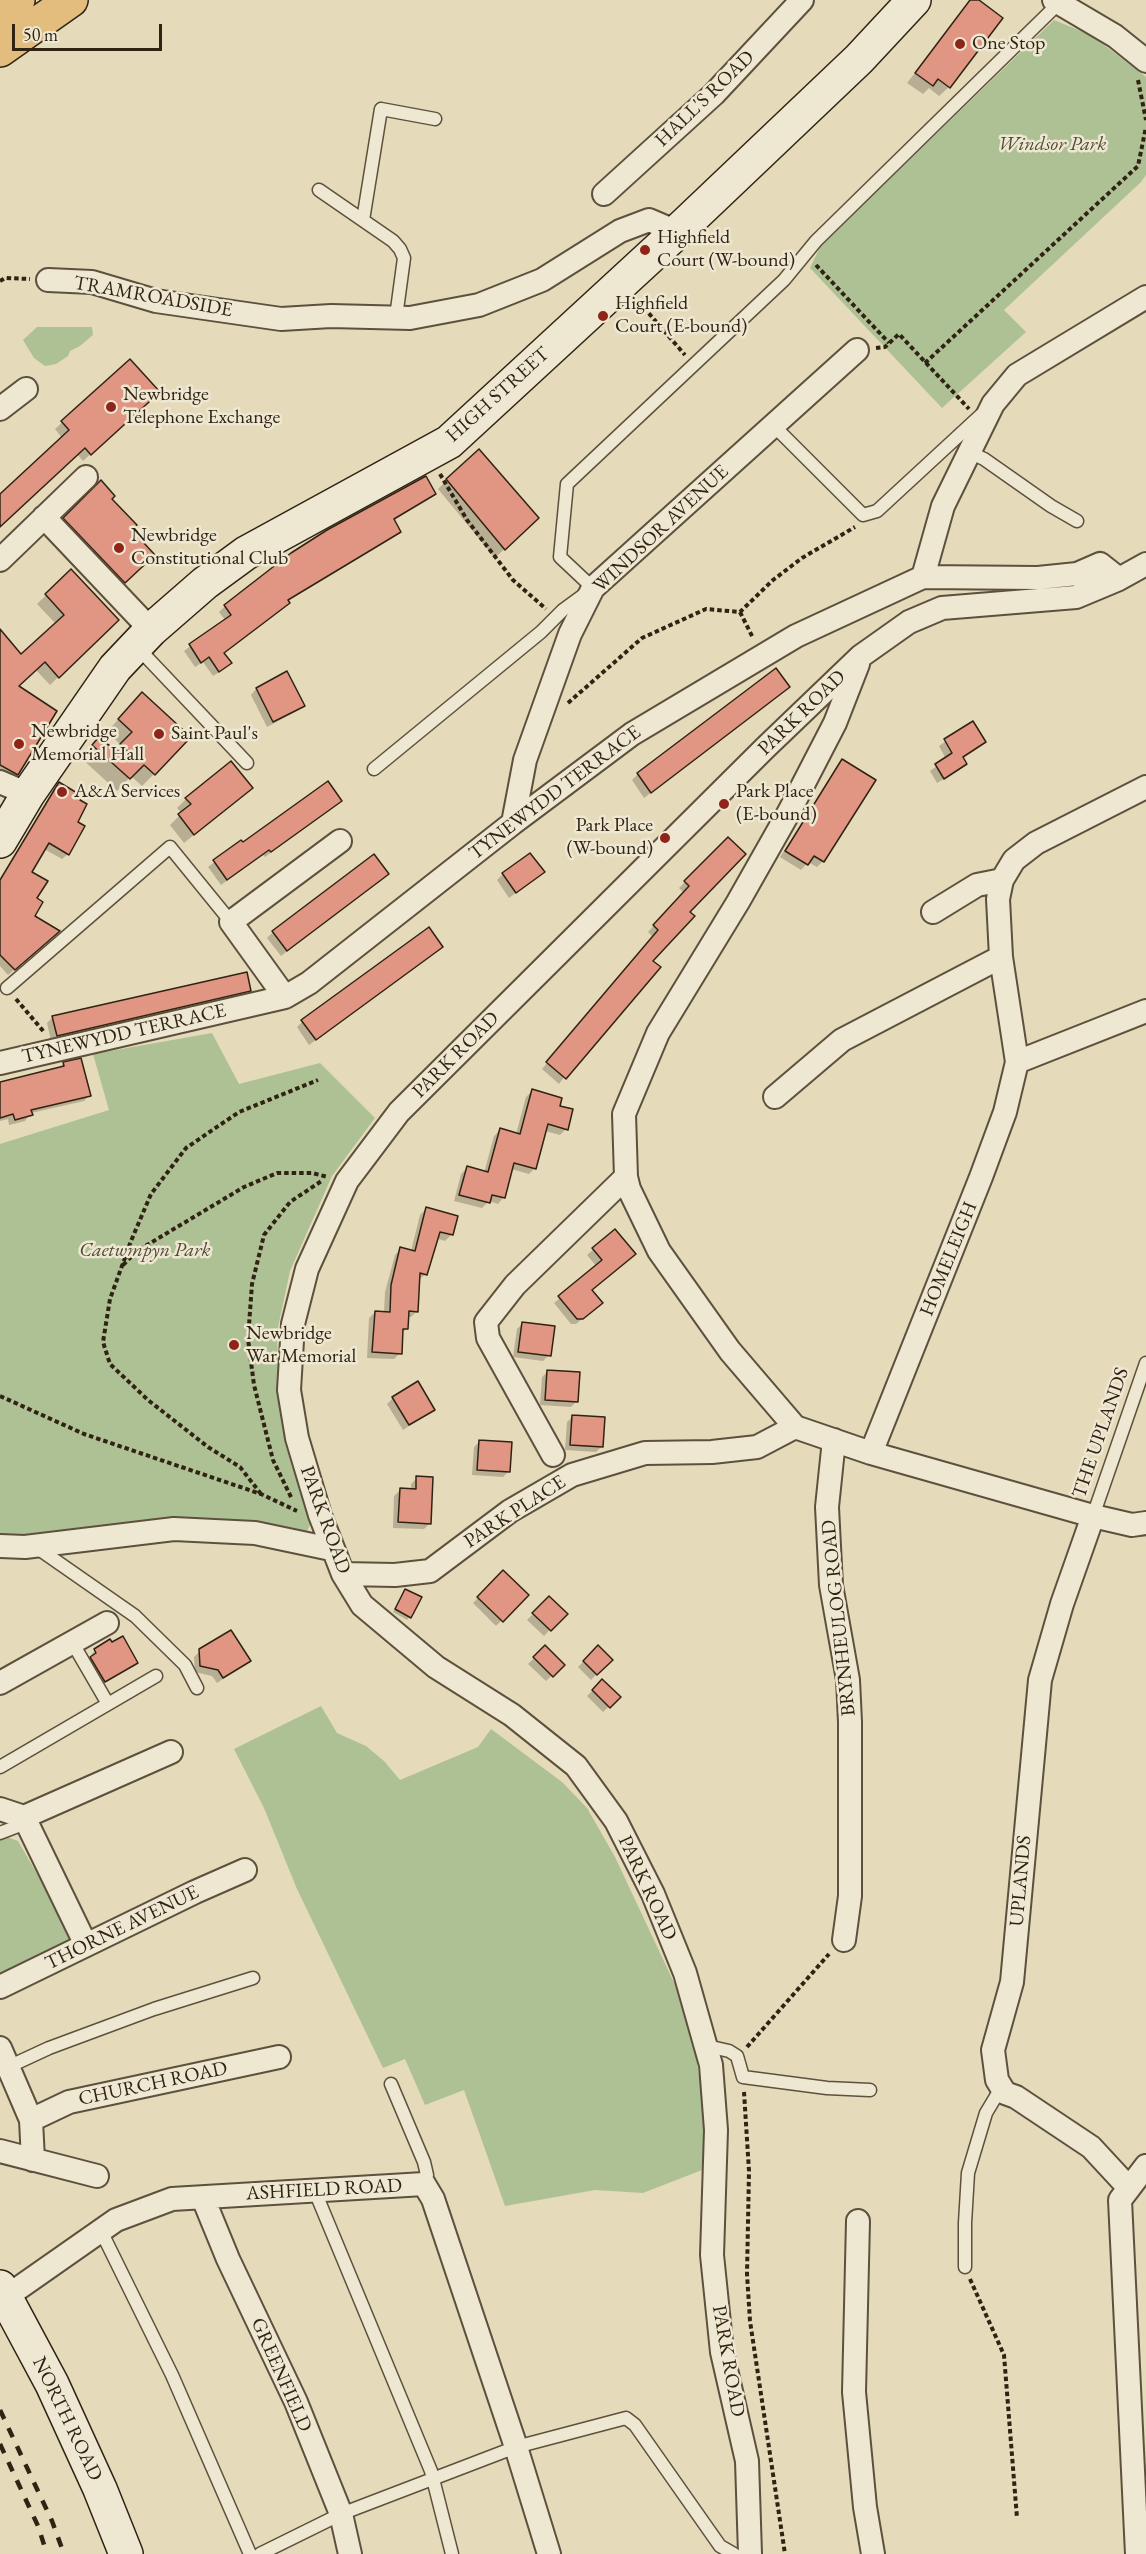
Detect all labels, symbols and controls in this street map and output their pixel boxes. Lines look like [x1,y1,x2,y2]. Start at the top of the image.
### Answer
scale bar [15,12,165,50]
text: 50 m [23,23,58,46]
place label: One Stop [972,32,1045,56]
marker: One Stop [953,37,967,51]
street label: HALL'S ROAD [650,46,760,152]
park label: Windsor Park [998,133,1106,157]
place label: Highfield Court (W-bound) [657,226,795,273]
marker: Highfield Court (W-bound) [638,243,652,257]
street label: TRAMROADSIDE [72,271,234,323]
place label: Highfield Court (E-bound) [615,292,747,339]
marker: Highfield Court (E-bound) [596,309,610,323]
street label: HIGH STREET [441,342,555,448]
place label: Newbridge Telephone Exchange [123,383,280,430]
marker: Newbridge Telephone Exchange [104,400,118,414]
street label: WINDSOR AVENUE [588,460,734,598]
place label: Newbridge Constitutional Club [131,524,288,571]
marker: Newbridge Constitutional Club [112,541,126,555]
street label: PARK ROAD [753,665,851,761]
place label: Newbridge Memorial Hall [31,720,144,767]
street label: TYNEWYDD TERRACE [464,721,646,865]
place label: Saint Paul's [171,722,258,746]
marker: Saint Paul's [152,727,166,741]
marker: Newbridge Memorial Hall [12,737,26,751]
place label: A&A Services [74,780,180,804]
place label: Park Place (E-bound) [736,780,817,827]
marker: A&A Services [55,785,69,799]
marker: Park Place (E-bound) [717,797,731,811]
place label: Park Place (W-bound) [567,814,653,861]
marker: Park Place (W-bound) [658,831,672,845]
street label: TYNEWYDD TERRACE [20,999,228,1069]
street label: PARK ROAD [408,1007,504,1103]
street label: HOMELEIGH [915,1198,983,1320]
park label: Caetwmpyn Park [79,1239,211,1263]
place label: Newbridge War Memorial [246,1322,356,1369]
marker: Newbridge War Memorial [227,1338,241,1352]
street label: THE UPLANDS [1067,1365,1135,1501]
street label: PARK ROAD [294,1463,356,1577]
street label: PARK PLACE [460,1470,570,1554]
street label: BRYNHEULOG ROAD [817,1519,861,1717]
street label: PARK ROAD [612,1832,682,1944]
street label: UPLANDS [1005,1834,1037,1928]
street label: THORNE AVENUE [41,1880,203,1976]
street label: CHURCH ROAD [76,2056,230,2112]
street label: ASHFIELD ROAD [245,2174,403,2206]
street label: PARK ROAD [706,2303,750,2419]
street label: GREENFIELD [245,2314,317,2436]
street label: NORTH ROAD [27,2353,107,2485]

